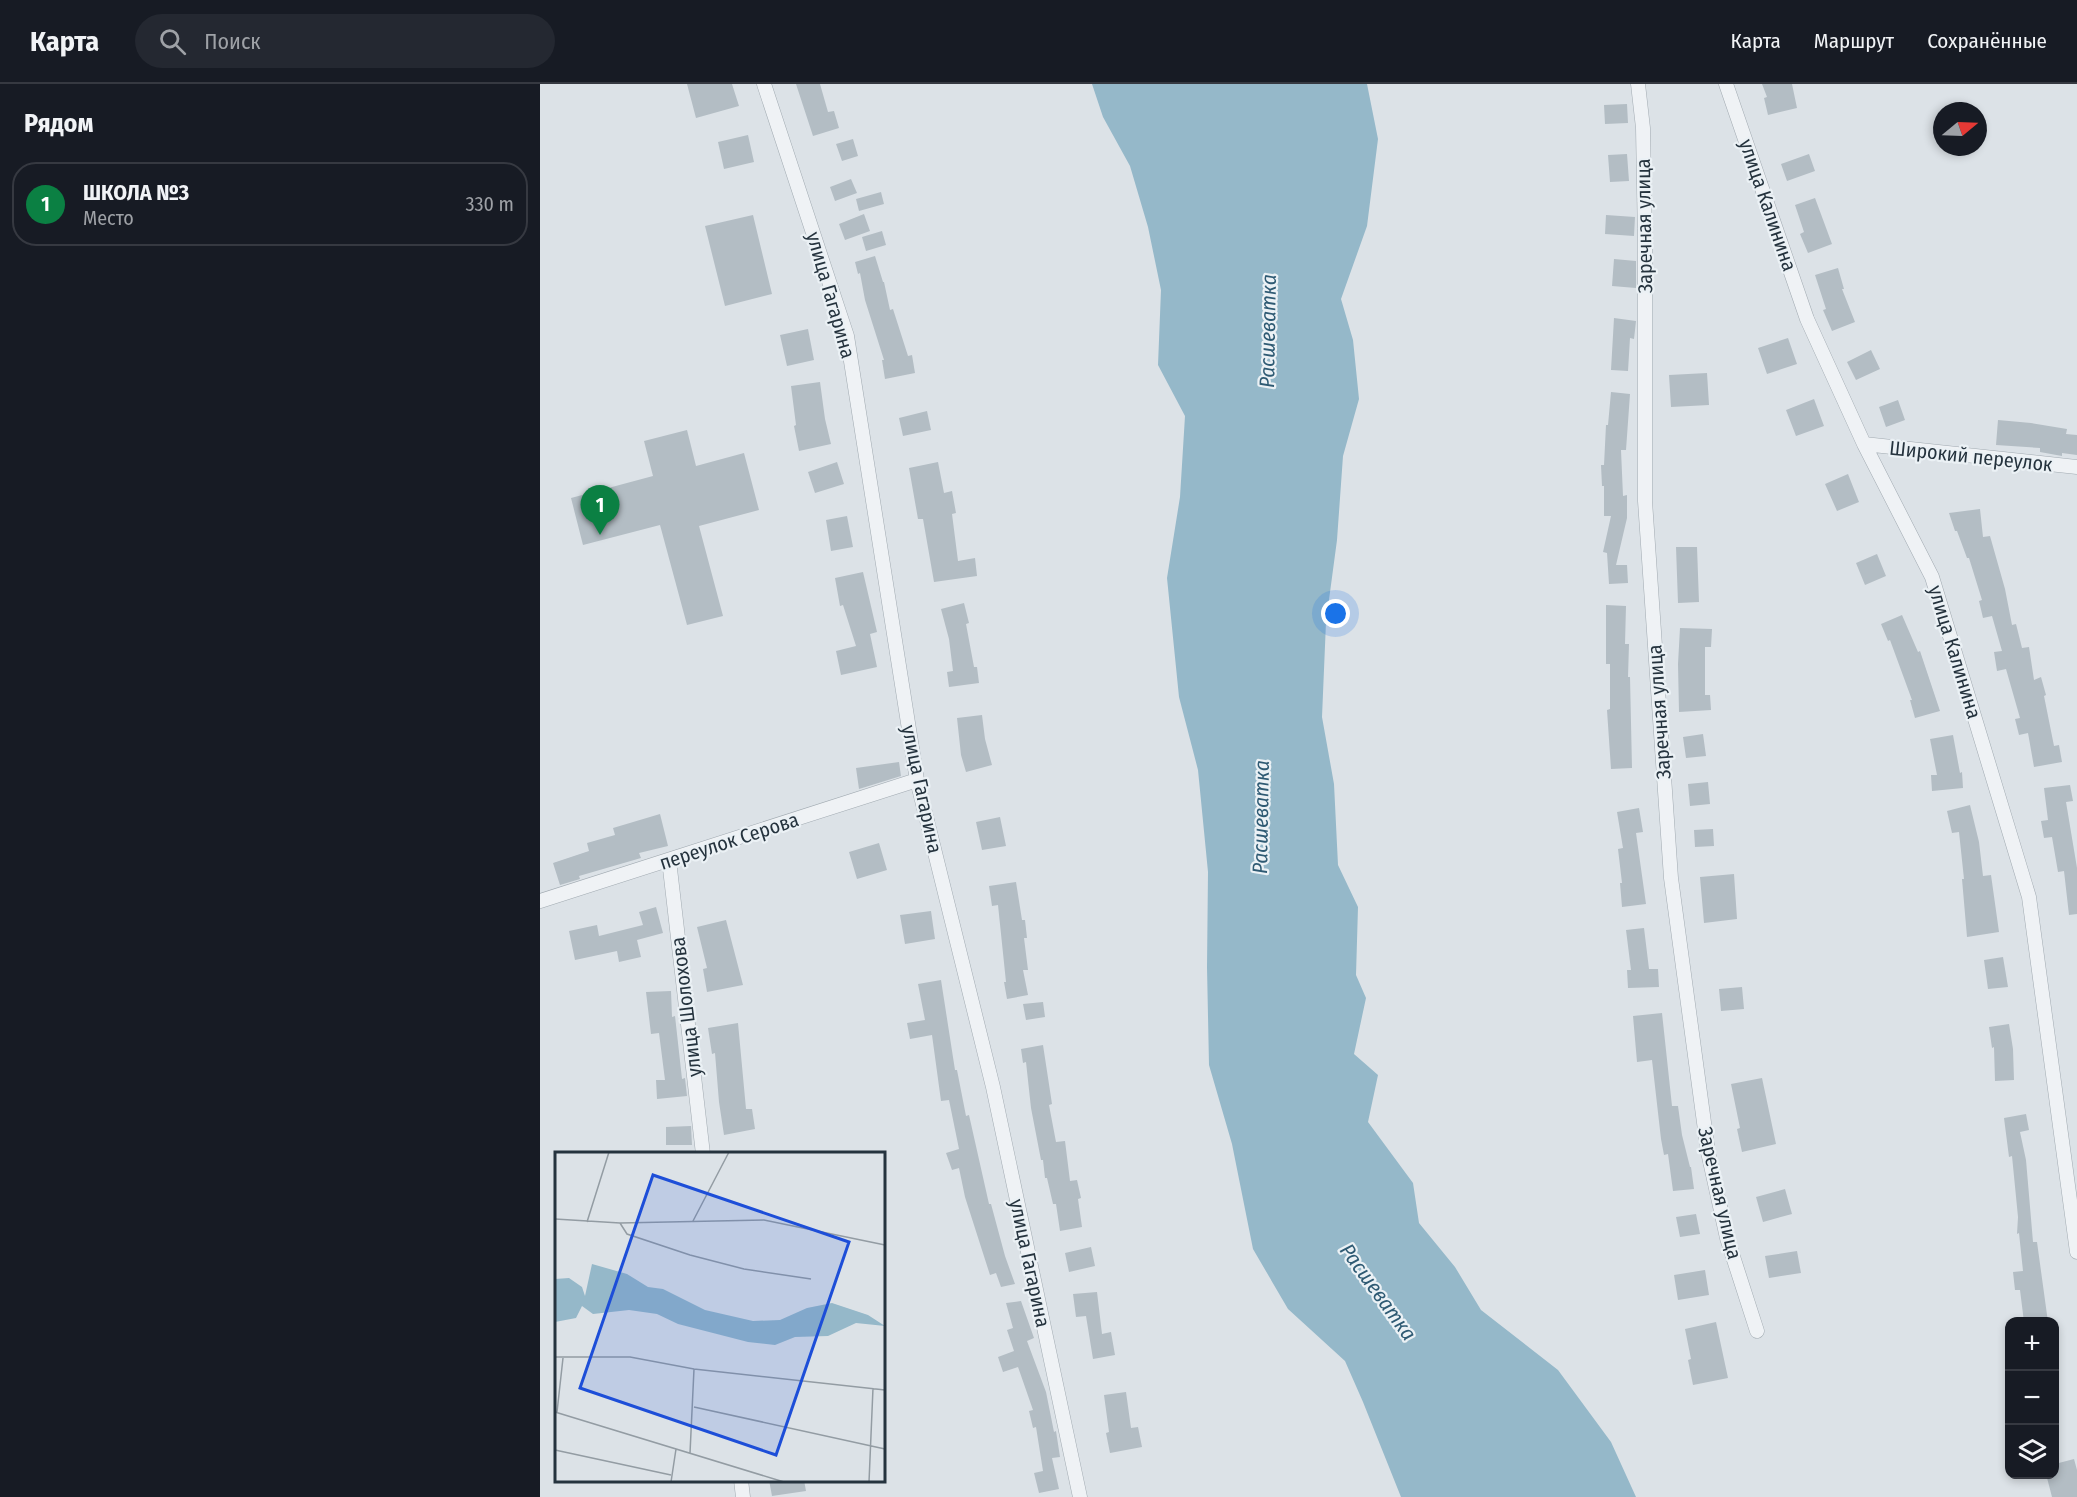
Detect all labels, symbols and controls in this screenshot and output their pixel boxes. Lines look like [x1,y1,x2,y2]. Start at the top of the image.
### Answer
search box [135,14,555,68]
text: Карта [30,25,99,58]
icon: search [156,25,189,58]
text: Поиск [204,28,261,55]
text: Карта [1731,28,1781,54]
text: Маршрут [1814,28,1894,54]
text: Сохранённые [1927,28,2047,54]
north arrow [1933,102,1987,156]
text: Рядом [24,108,93,139]
street label: улица Калинина [1734,136,1802,274]
street label: Заречная улица [1631,158,1657,294]
text: ШКОЛА №3 [83,179,189,206]
text: 1 [41,192,50,216]
text: 330 m [465,192,514,216]
text: Место [83,206,134,230]
street label: улица Гагарина [801,229,861,361]
water label: Расшеватка [1254,274,1282,388]
street label: Широкий переулок [1888,436,2054,477]
pin: 1 [580,486,620,535]
street label: улица Калинина [1923,582,1987,722]
your location [1321,599,1350,628]
street label: Заречная улица [1642,644,1676,780]
street label: улица Гагарина [897,723,947,855]
water label: Расшеватка [1247,760,1275,874]
street label: переулок Серова [656,807,802,875]
street label: улица Шолохова [665,936,707,1078]
street label: Заречная улица [1693,1125,1747,1261]
inset map [555,1152,885,1482]
street label: улица Гагарина [1005,1197,1055,1329]
water label: Расшеватка [1334,1238,1422,1346]
map controls [2005,1317,2059,1479]
button: + [2005,1317,2059,1371]
button: − [2005,1371,2059,1425]
button: layers [2005,1425,2059,1479]

